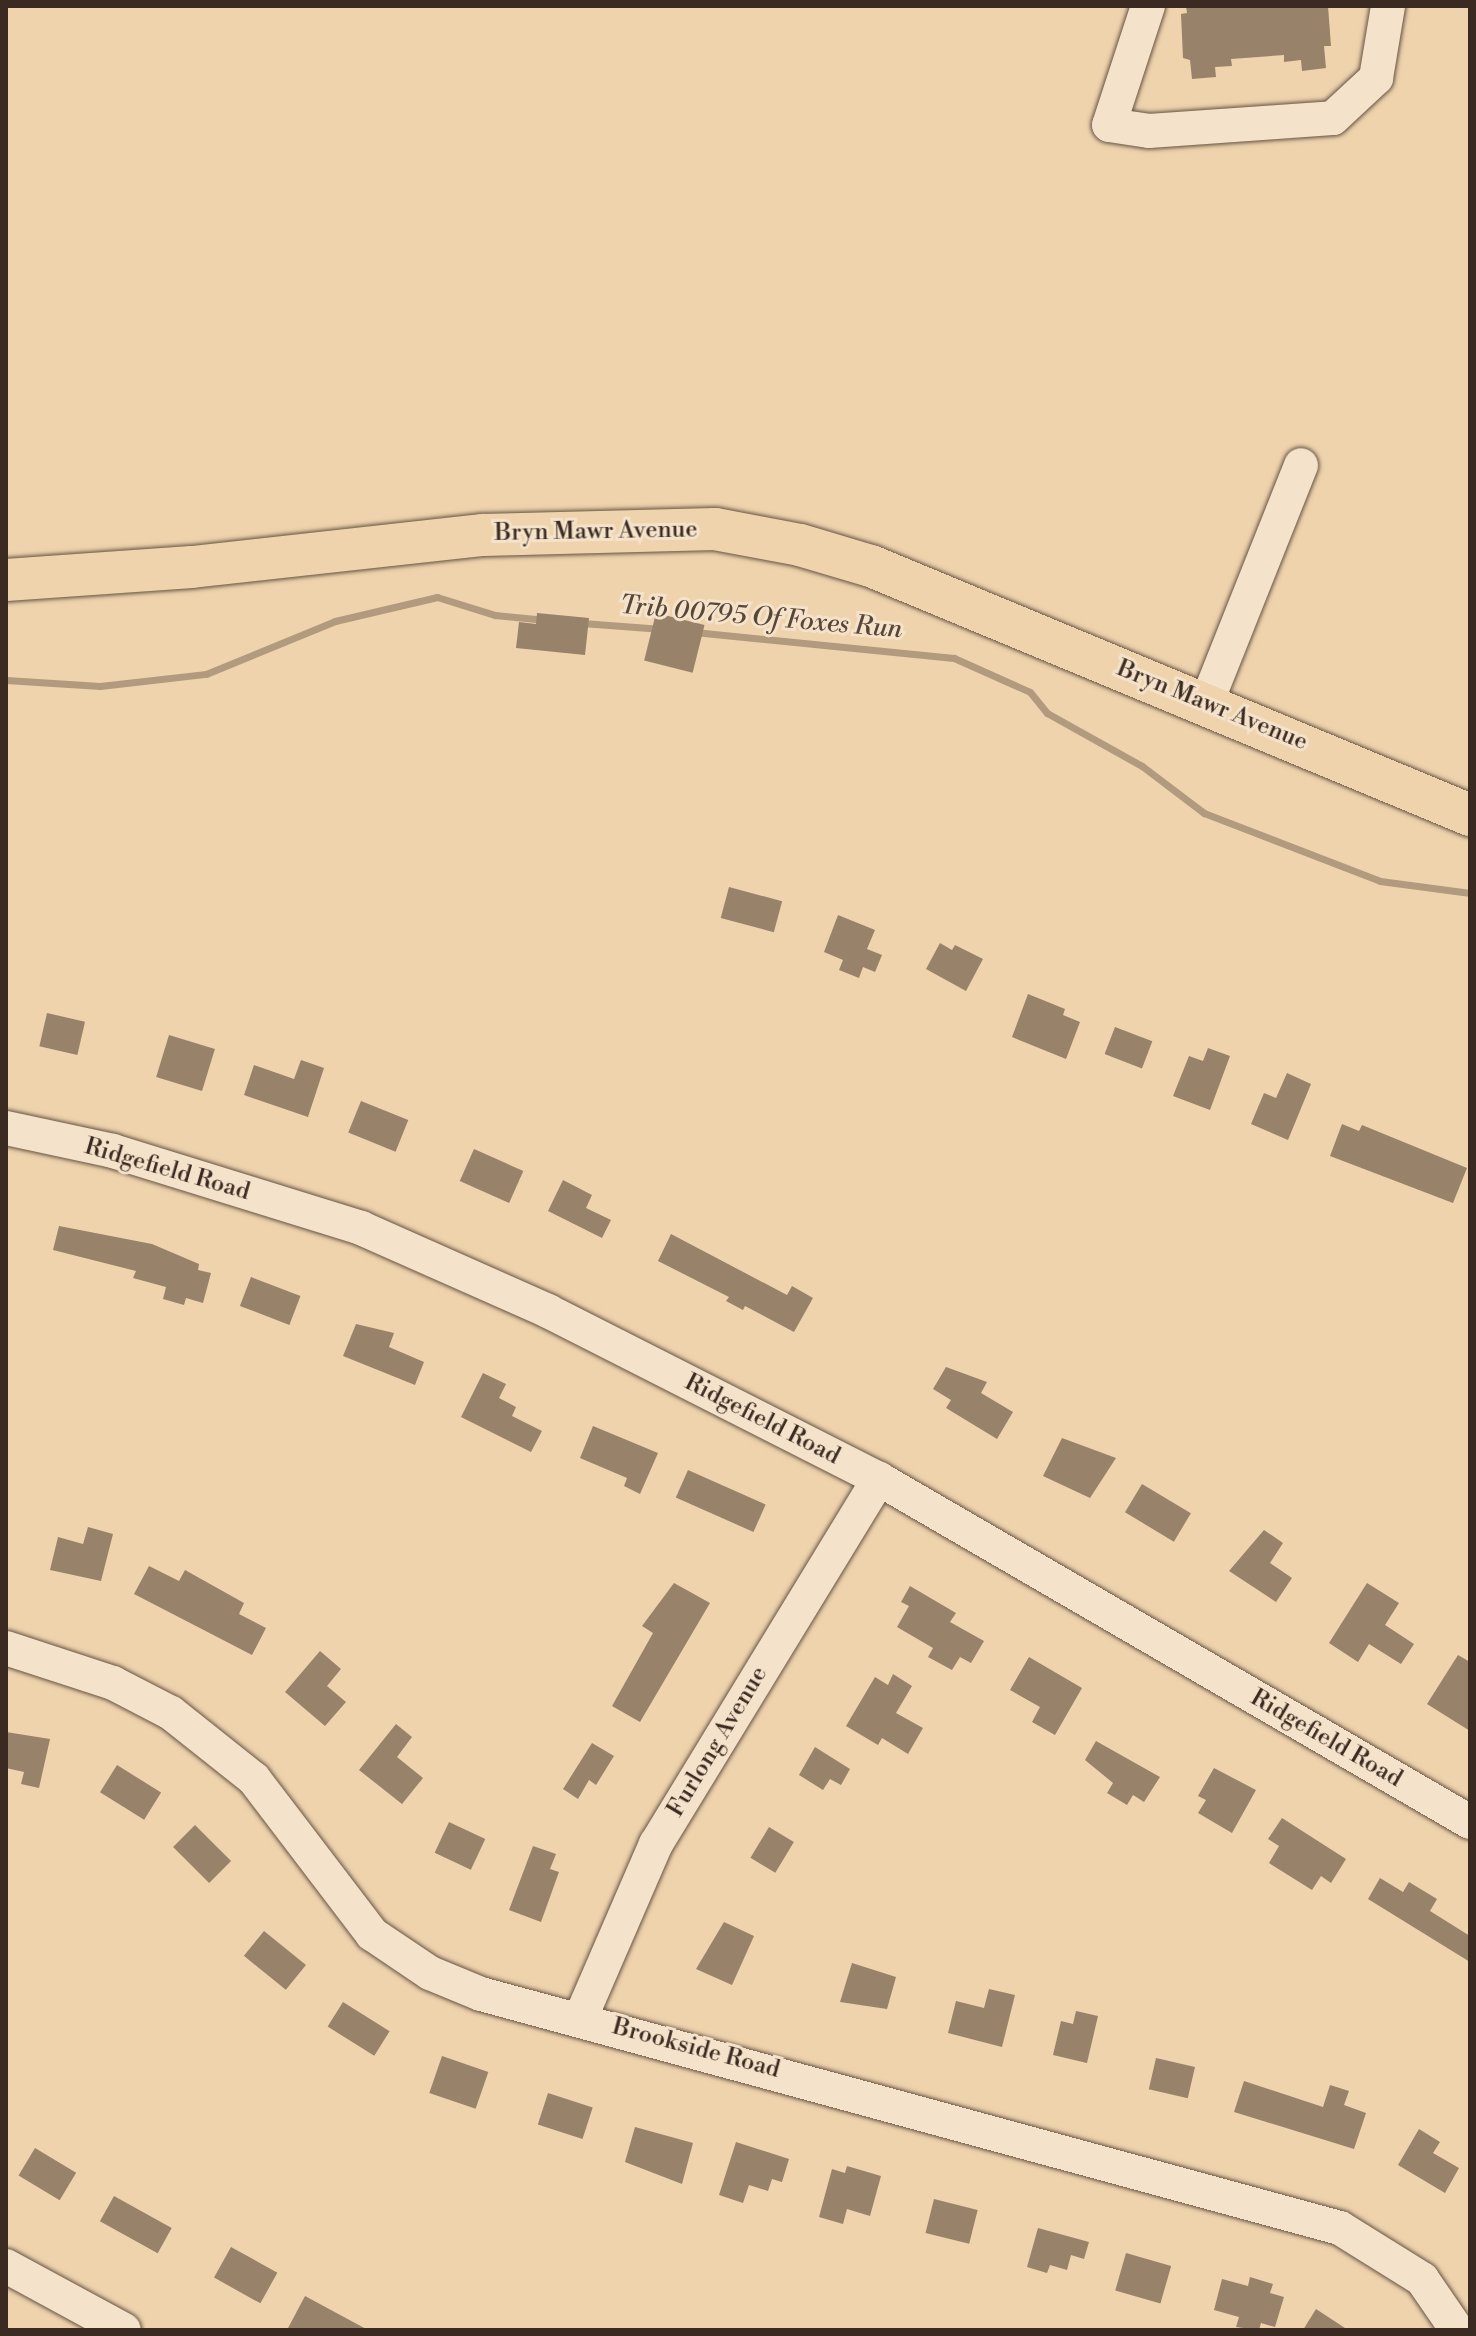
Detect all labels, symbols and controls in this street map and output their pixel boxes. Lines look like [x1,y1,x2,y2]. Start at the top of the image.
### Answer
street label: Bryn Mawr Avenue [494,516,698,548]
water label: Trib 00795 Of Foxes Run [619,590,903,646]
street label: Bryn Mawr Avenue [1112,655,1312,757]
street label: Ridgefield Road [81,1133,253,1207]
street label: Ridgefield Road [679,1368,845,1472]
street label: Furlong Avenue [662,1661,774,1823]
street label: Ridgefield Road [1245,1684,1407,1794]
street label: Brookside Road [609,2013,783,2085]

